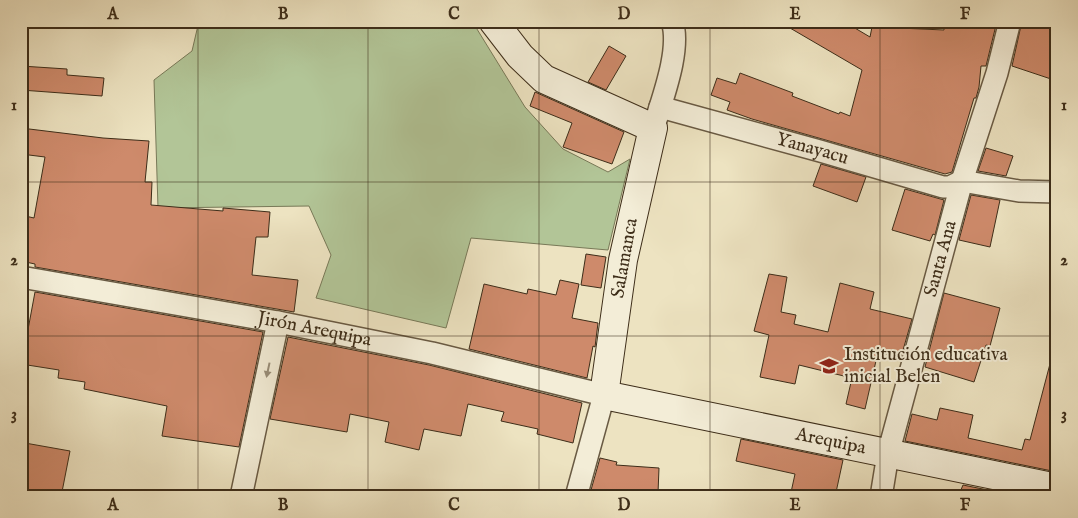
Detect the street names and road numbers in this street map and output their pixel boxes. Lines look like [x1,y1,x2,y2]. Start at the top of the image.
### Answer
street label: Yanayacu [773,127,851,171]
street label: Salamanca [606,215,644,300]
street label: Santa Ana [919,217,963,299]
street label: Jirón Arequipa [254,306,374,353]
street label: Arequipa [792,422,869,461]

